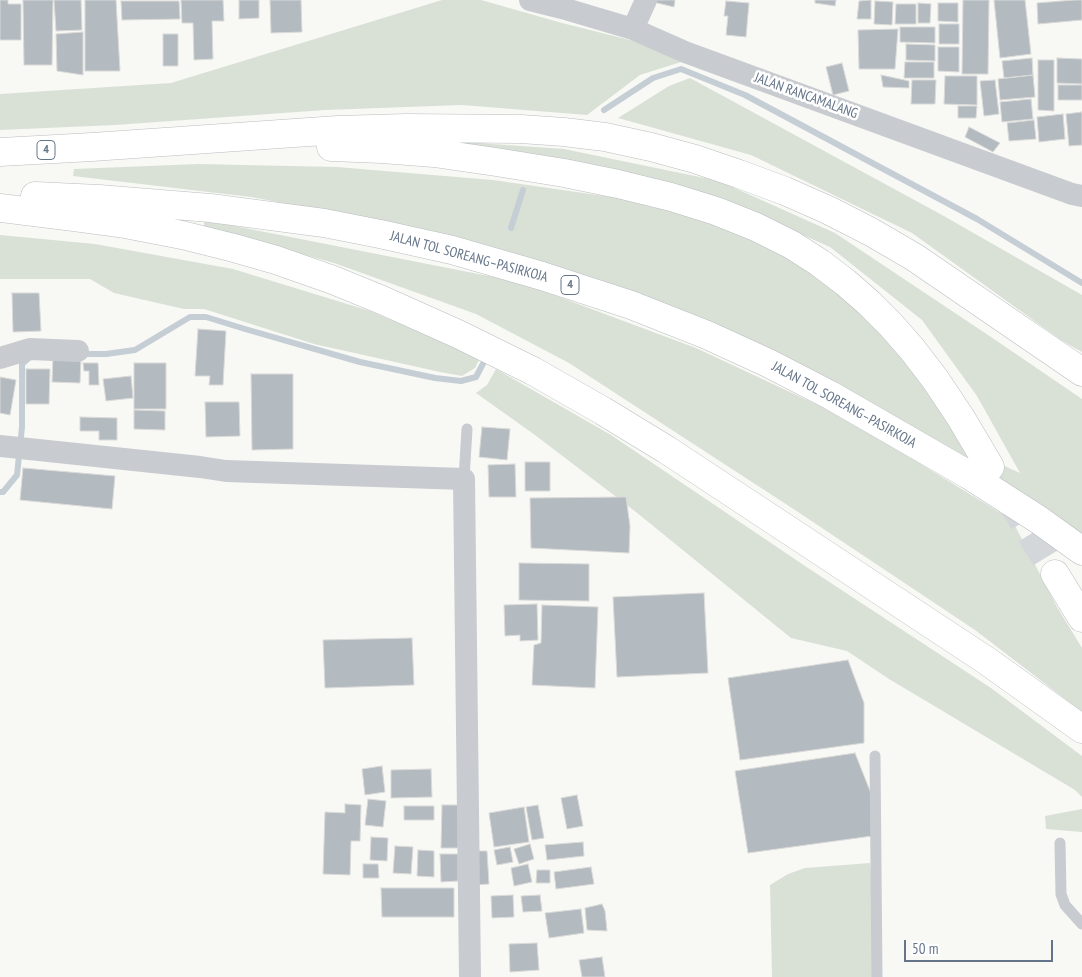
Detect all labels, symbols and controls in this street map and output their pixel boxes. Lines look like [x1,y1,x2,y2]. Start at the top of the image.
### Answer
street label: JALAN RANCAMALANG [752,70,860,122]
road number: 4 [37,140,55,160]
street label: JALAN TOL SOREANG–PASIRKOJA [388,228,550,286]
road number: 4 [561,276,579,294]
street label: JALAN TOL SOREANG–PASIRKOJA [769,358,919,452]
scale bar [907,930,1056,962]
text: 50 m [912,939,938,958]

